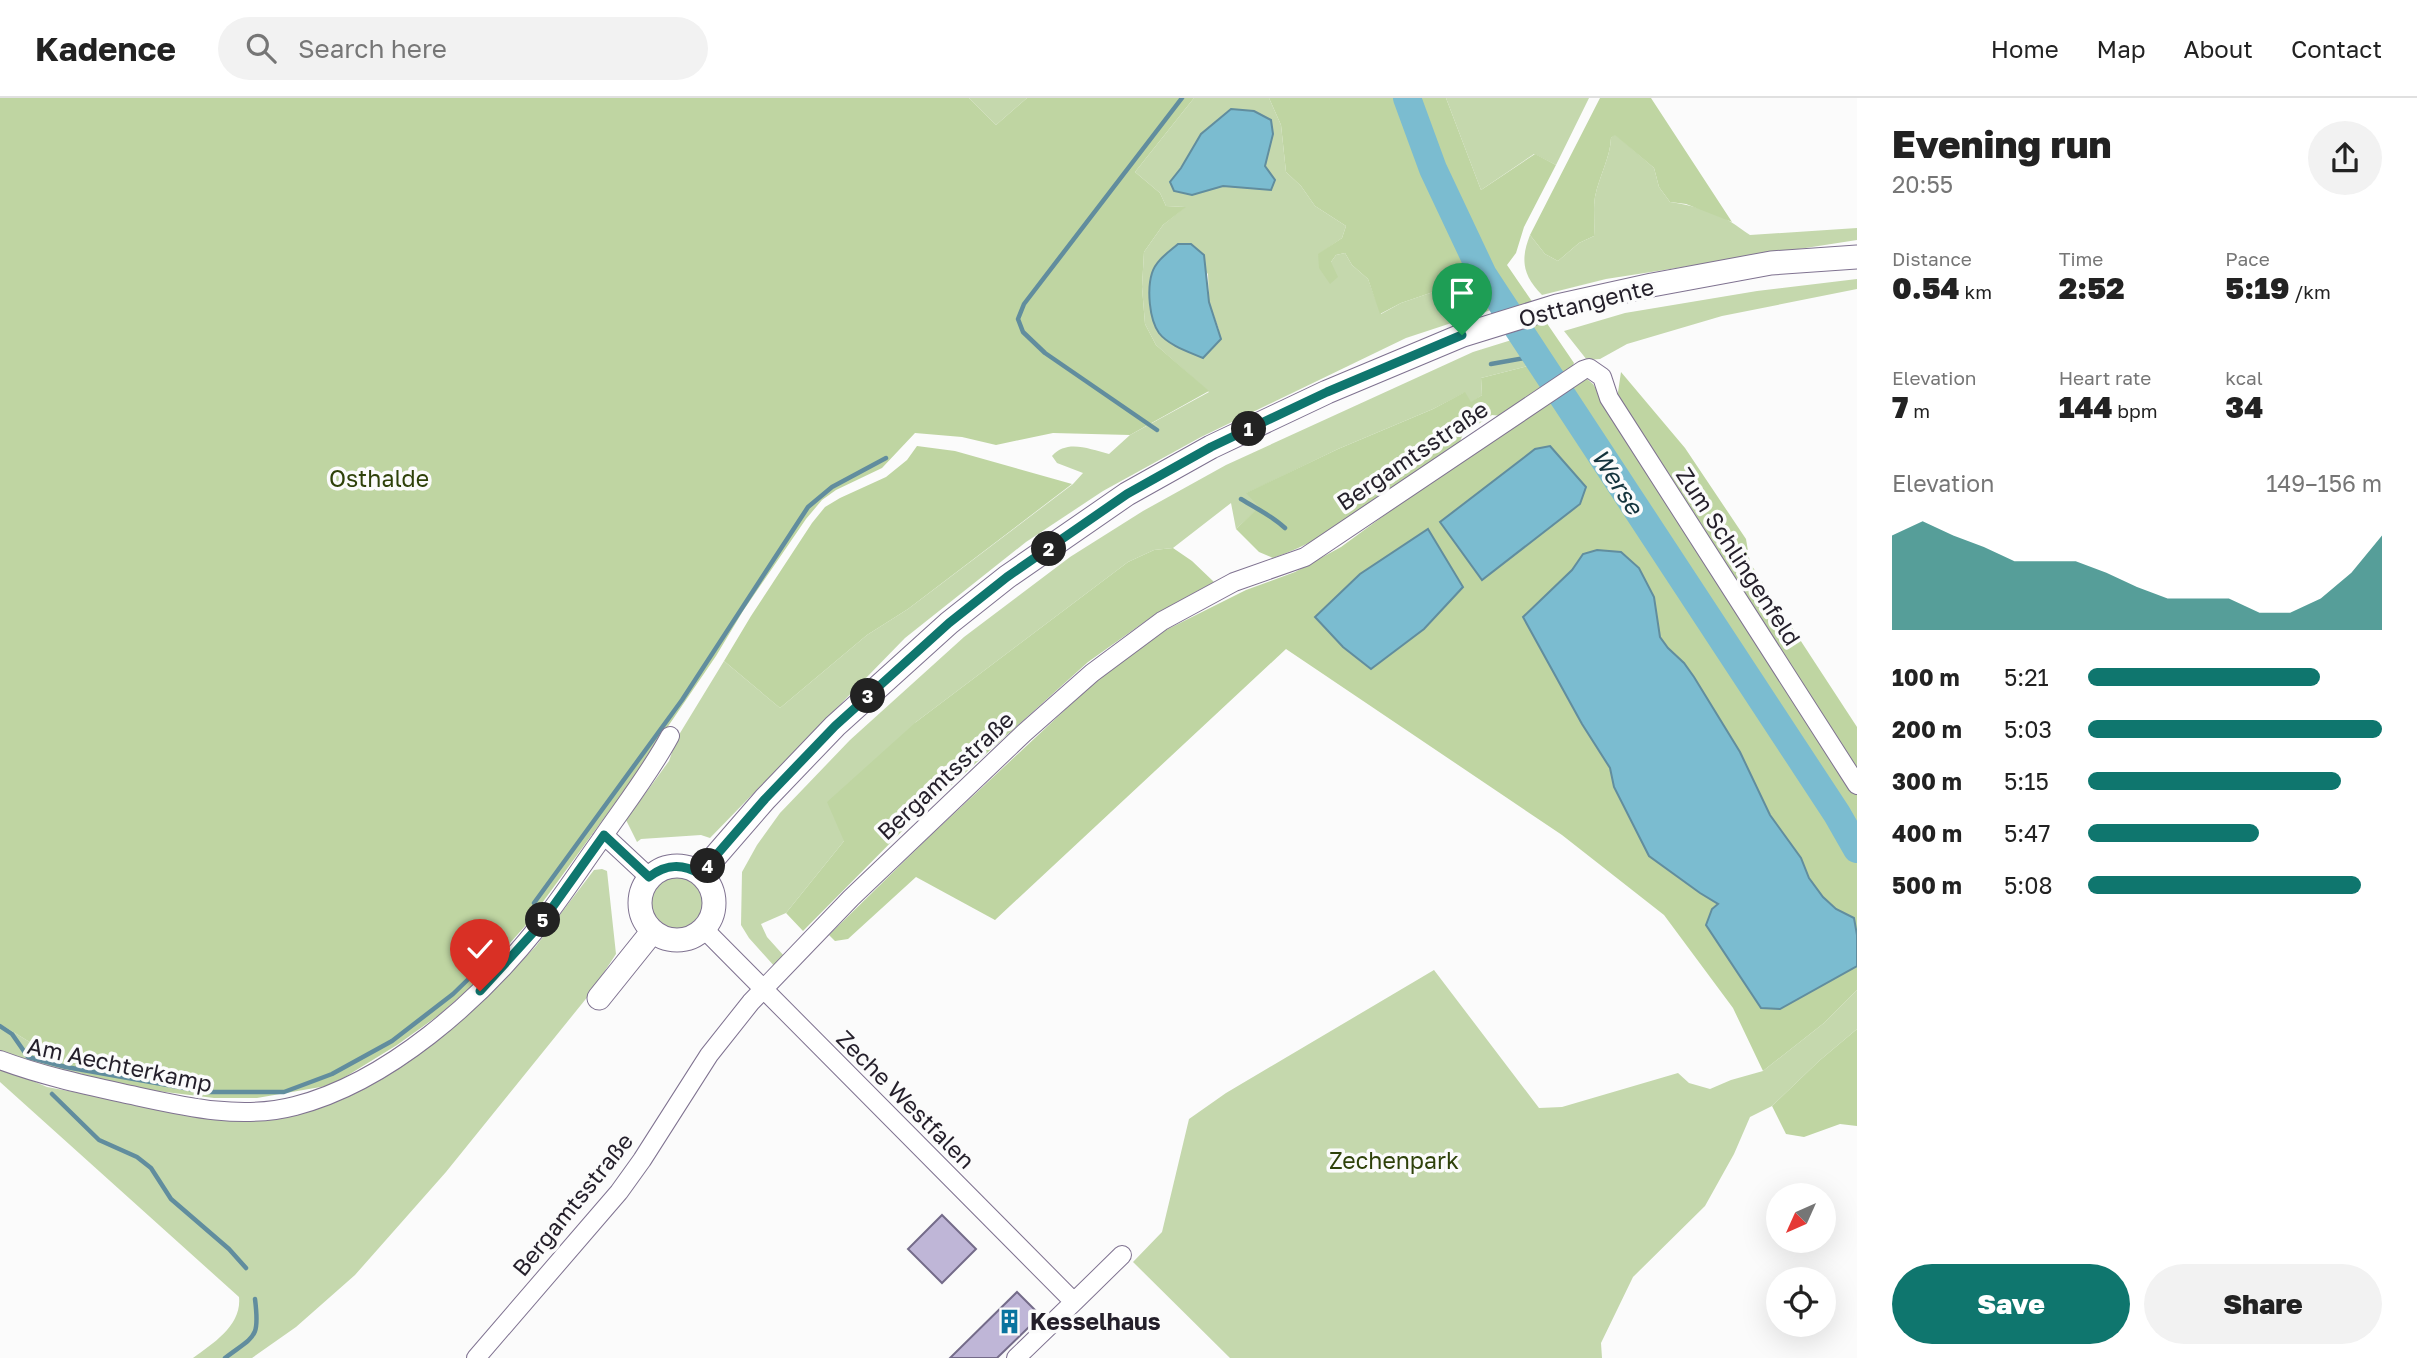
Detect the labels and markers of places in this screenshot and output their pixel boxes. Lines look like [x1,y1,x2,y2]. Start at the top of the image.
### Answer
pin [1432,263,1492,335]
pin: 1 [1232,412,1266,446]
pin: 2 [1032,532,1066,566]
pin: 3 [850,678,886,714]
pin: 4 [690,848,726,884]
pin: 5 [526,902,560,938]
pin [450,919,510,991]
building icon: Kesselhaus [996,1307,1024,1335]
place label: Kesselhaus [1030,1307,1161,1335]

